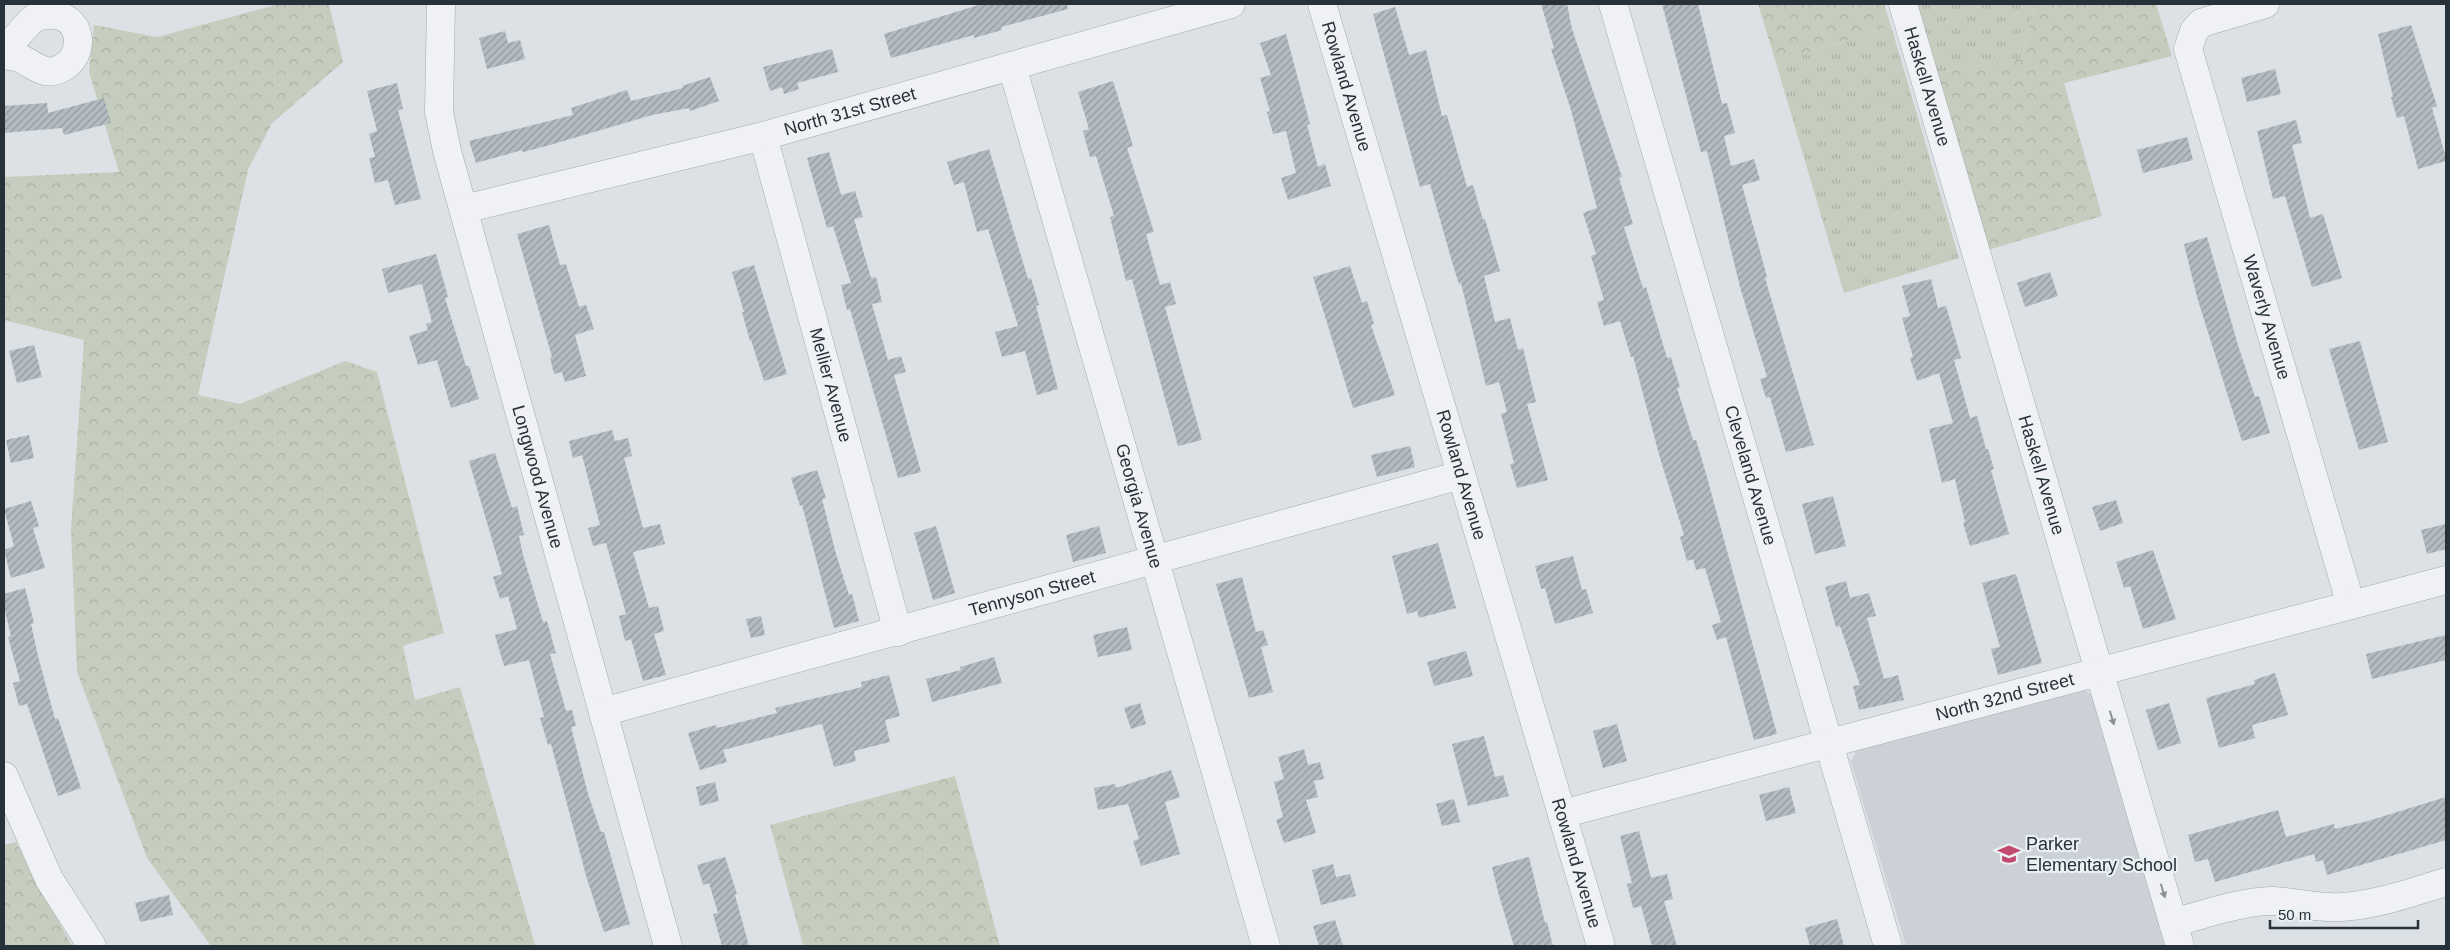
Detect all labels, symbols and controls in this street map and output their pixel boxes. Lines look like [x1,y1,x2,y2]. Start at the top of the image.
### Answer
street label: Rowland Avenue [1318,19,1375,154]
street label: Haskell Avenue [1900,24,1954,149]
street label: North 31st Street [782,83,918,140]
street label: Waverly Avenue [2239,253,2294,382]
street label: Mellier Avenue [806,325,856,444]
street label: Longwood Avenue [508,403,567,551]
street label: Cleveland Avenue [1721,403,1780,548]
street label: Rowland Avenue [1433,407,1490,542]
street label: Haskell Avenue [2014,413,2069,537]
street label: Georgia Avenue [1112,441,1166,571]
street label: Tennyson Street [967,567,1097,620]
street label: North 32nd Street [1933,669,2076,725]
one-way arrow [2108,711,2116,726]
street label: Rowland Avenue [1548,796,1605,931]
place label: Parker Elementary School [2026,834,2177,875]
school or university icon: Parker Elementary School [1996,841,2022,867]
one-way arrow [2160,883,2168,898]
scale bar [2270,898,2418,930]
text: 50 m [2278,906,2311,923]

